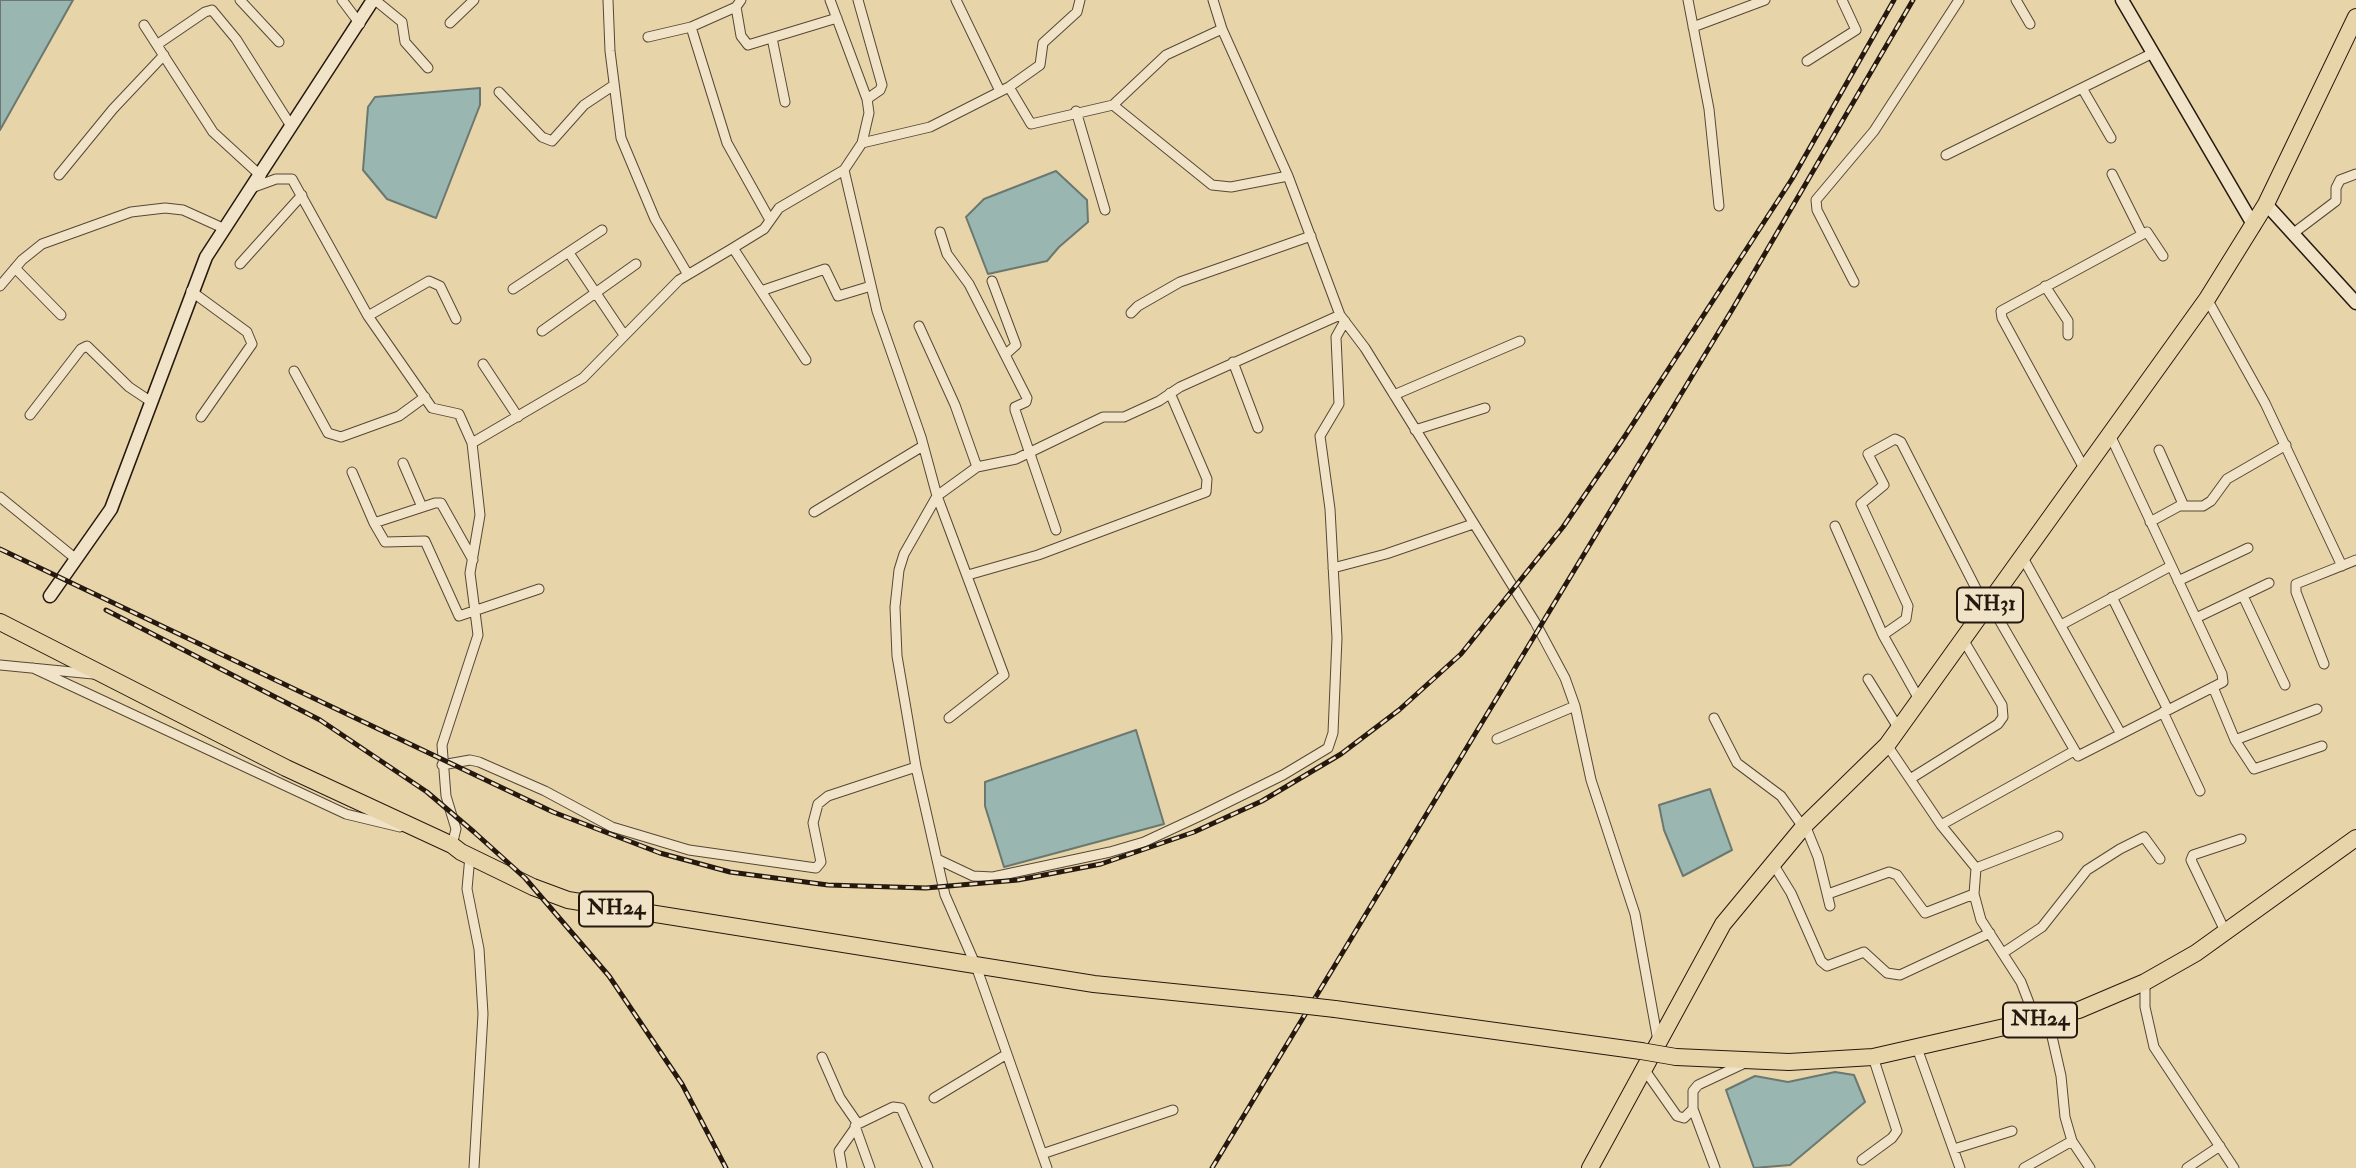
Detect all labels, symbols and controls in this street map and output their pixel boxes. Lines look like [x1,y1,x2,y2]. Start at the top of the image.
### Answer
road number: NH31 [1957,588,2023,622]
road number: NH24 [579,892,653,926]
road number: NH24 [2003,1002,2077,1038]

